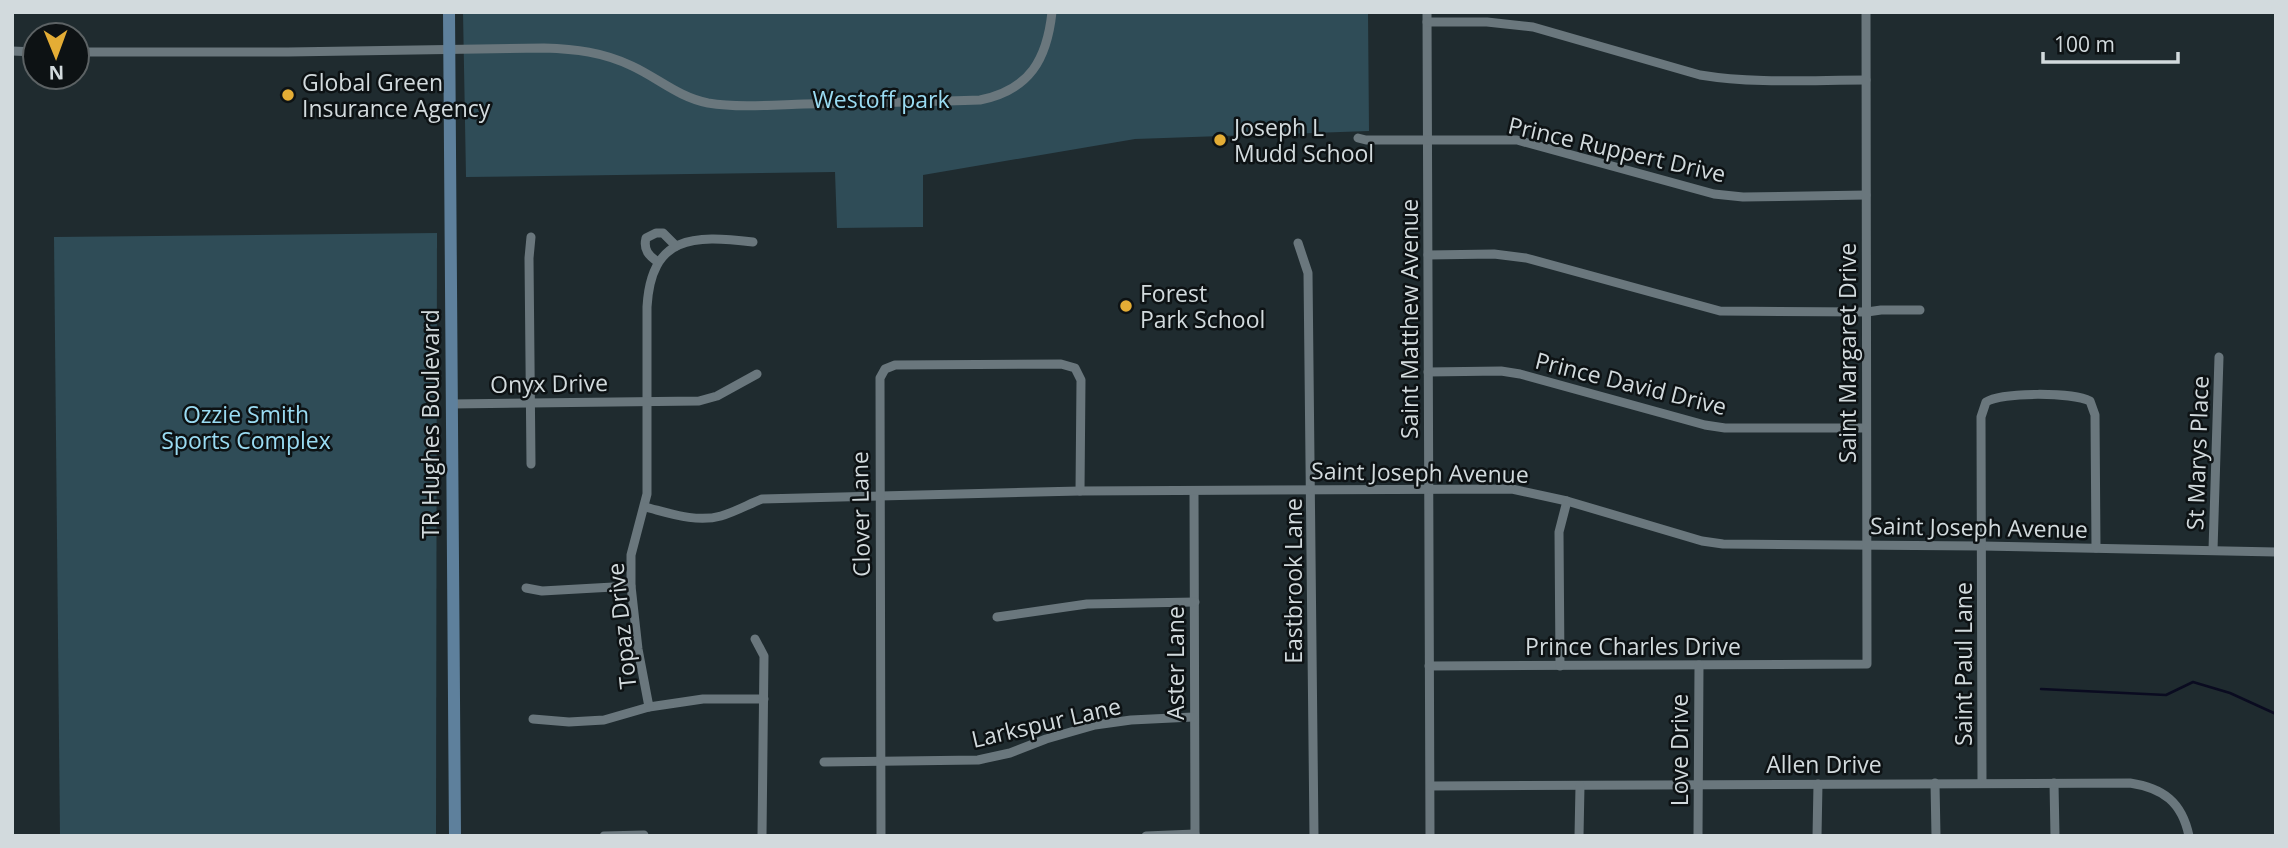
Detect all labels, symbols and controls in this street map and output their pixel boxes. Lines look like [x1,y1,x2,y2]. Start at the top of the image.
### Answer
north arrow [21,21,91,91]
scale bar [2043,21,2178,65]
text: 100 m [2054,30,2115,58]
text: N [48,60,64,86]
place label: Global Green Insurance Agency [302,66,491,124]
park label: Westoff park [813,83,949,115]
marker: Global Green Insurance Agency [280,87,296,103]
street label: Prince Ruppert Drive [1505,108,1729,190]
place label: Joseph L Mudd School [1232,111,1374,169]
marker: Joseph L Mudd School [1212,132,1228,148]
street label: Saint Matthew Avenue [1393,199,1425,439]
street label: Saint Margaret Drive [1831,243,1863,463]
place label: Forest Park School [1140,277,1265,335]
marker: Forest Park School [1118,298,1134,314]
street label: TR Hughes Boulevard [414,309,446,539]
street label: Prince David Drive [1532,344,1730,422]
street label: Onyx Drive [490,366,608,400]
street label: St Marys Place [2178,375,2216,531]
park label: Ozzie Smith Sports Complex [161,398,331,456]
street label: Clover Lane [843,451,877,577]
street label: Saint Joseph Avenue [1311,454,1529,490]
street label: Eastbrook Lane [1277,498,1309,664]
street label: Saint Joseph Avenue [1870,509,2088,545]
street label: Topaz Drive [598,561,644,691]
street label: Saint Paul Lane [1947,582,1979,746]
street label: Aster Lane [1159,606,1191,720]
street label: Prince Charles Drive [1525,630,1741,662]
street label: Larkspur Lane [968,689,1124,755]
street label: Love Drive [1663,694,1695,806]
street label: Allen Drive [1766,748,1882,780]

